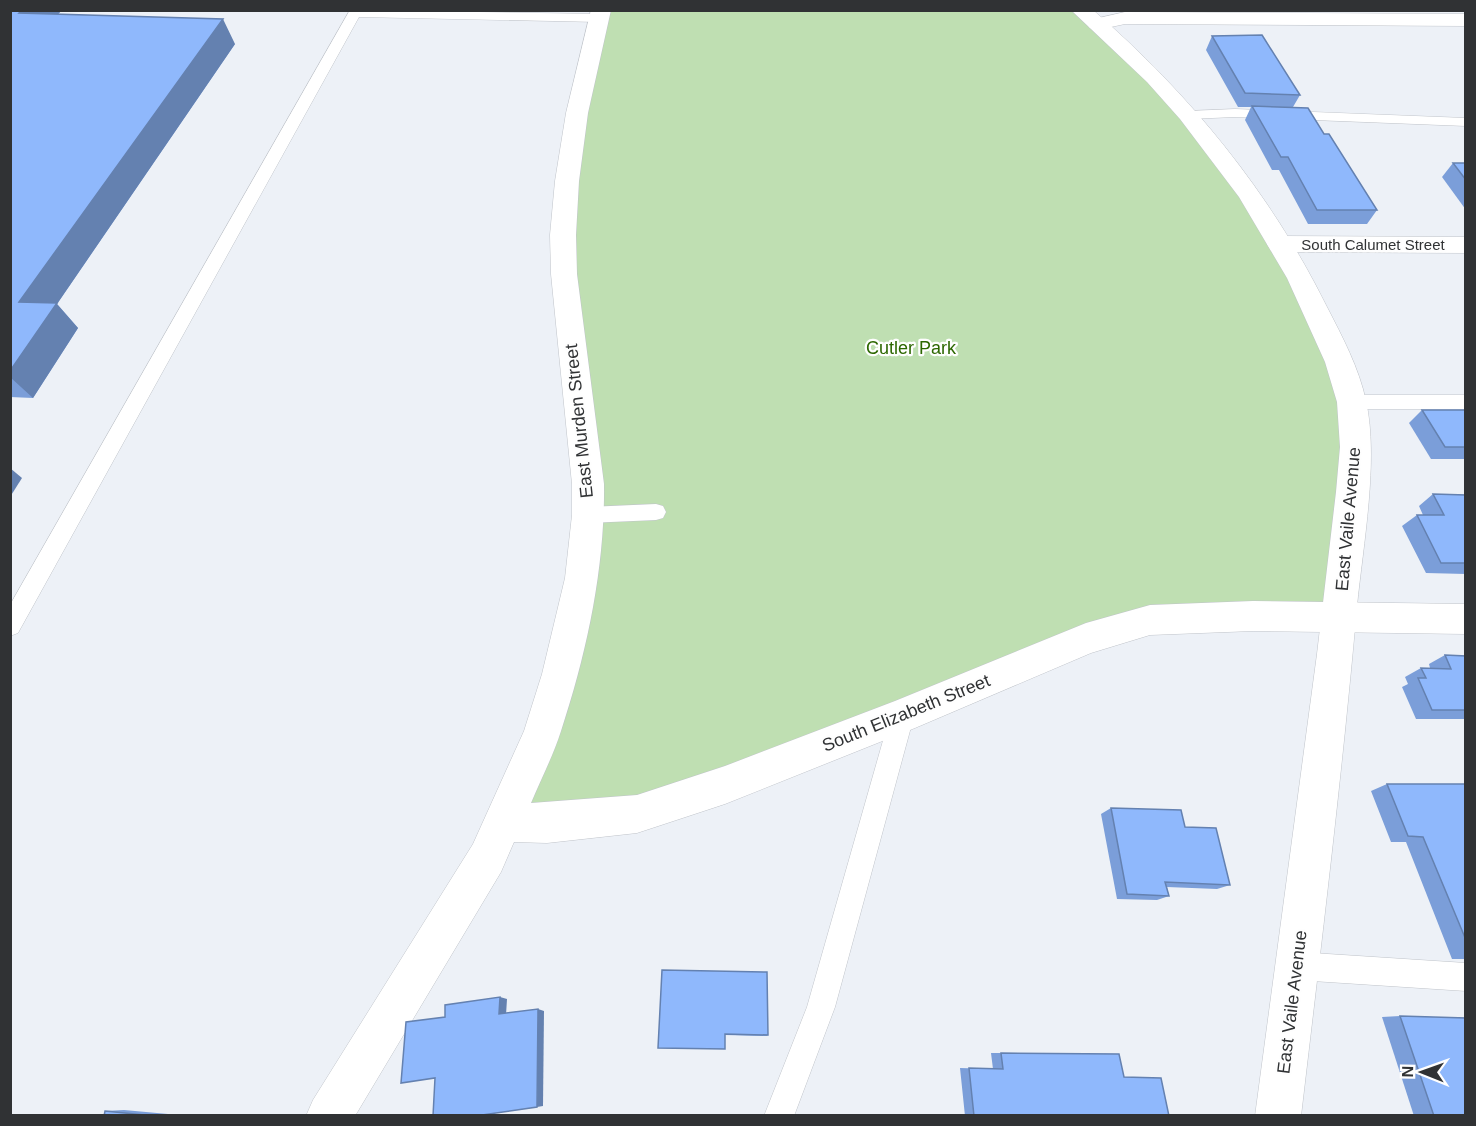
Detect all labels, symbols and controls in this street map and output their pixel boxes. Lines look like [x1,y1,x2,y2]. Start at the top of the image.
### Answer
street label: South Calumet Street [1301,236,1446,253]
park label: Cutler Park [866,338,957,358]
street label: East Murden Street [561,343,597,499]
street label: East Vaile Avenue [1332,446,1364,592]
street label: South Elizabeth Street [819,670,993,756]
street label: East Vaile Avenue [1273,929,1311,1075]
north arrow [1392,1042,1452,1102]
text: N [1399,1066,1416,1078]

